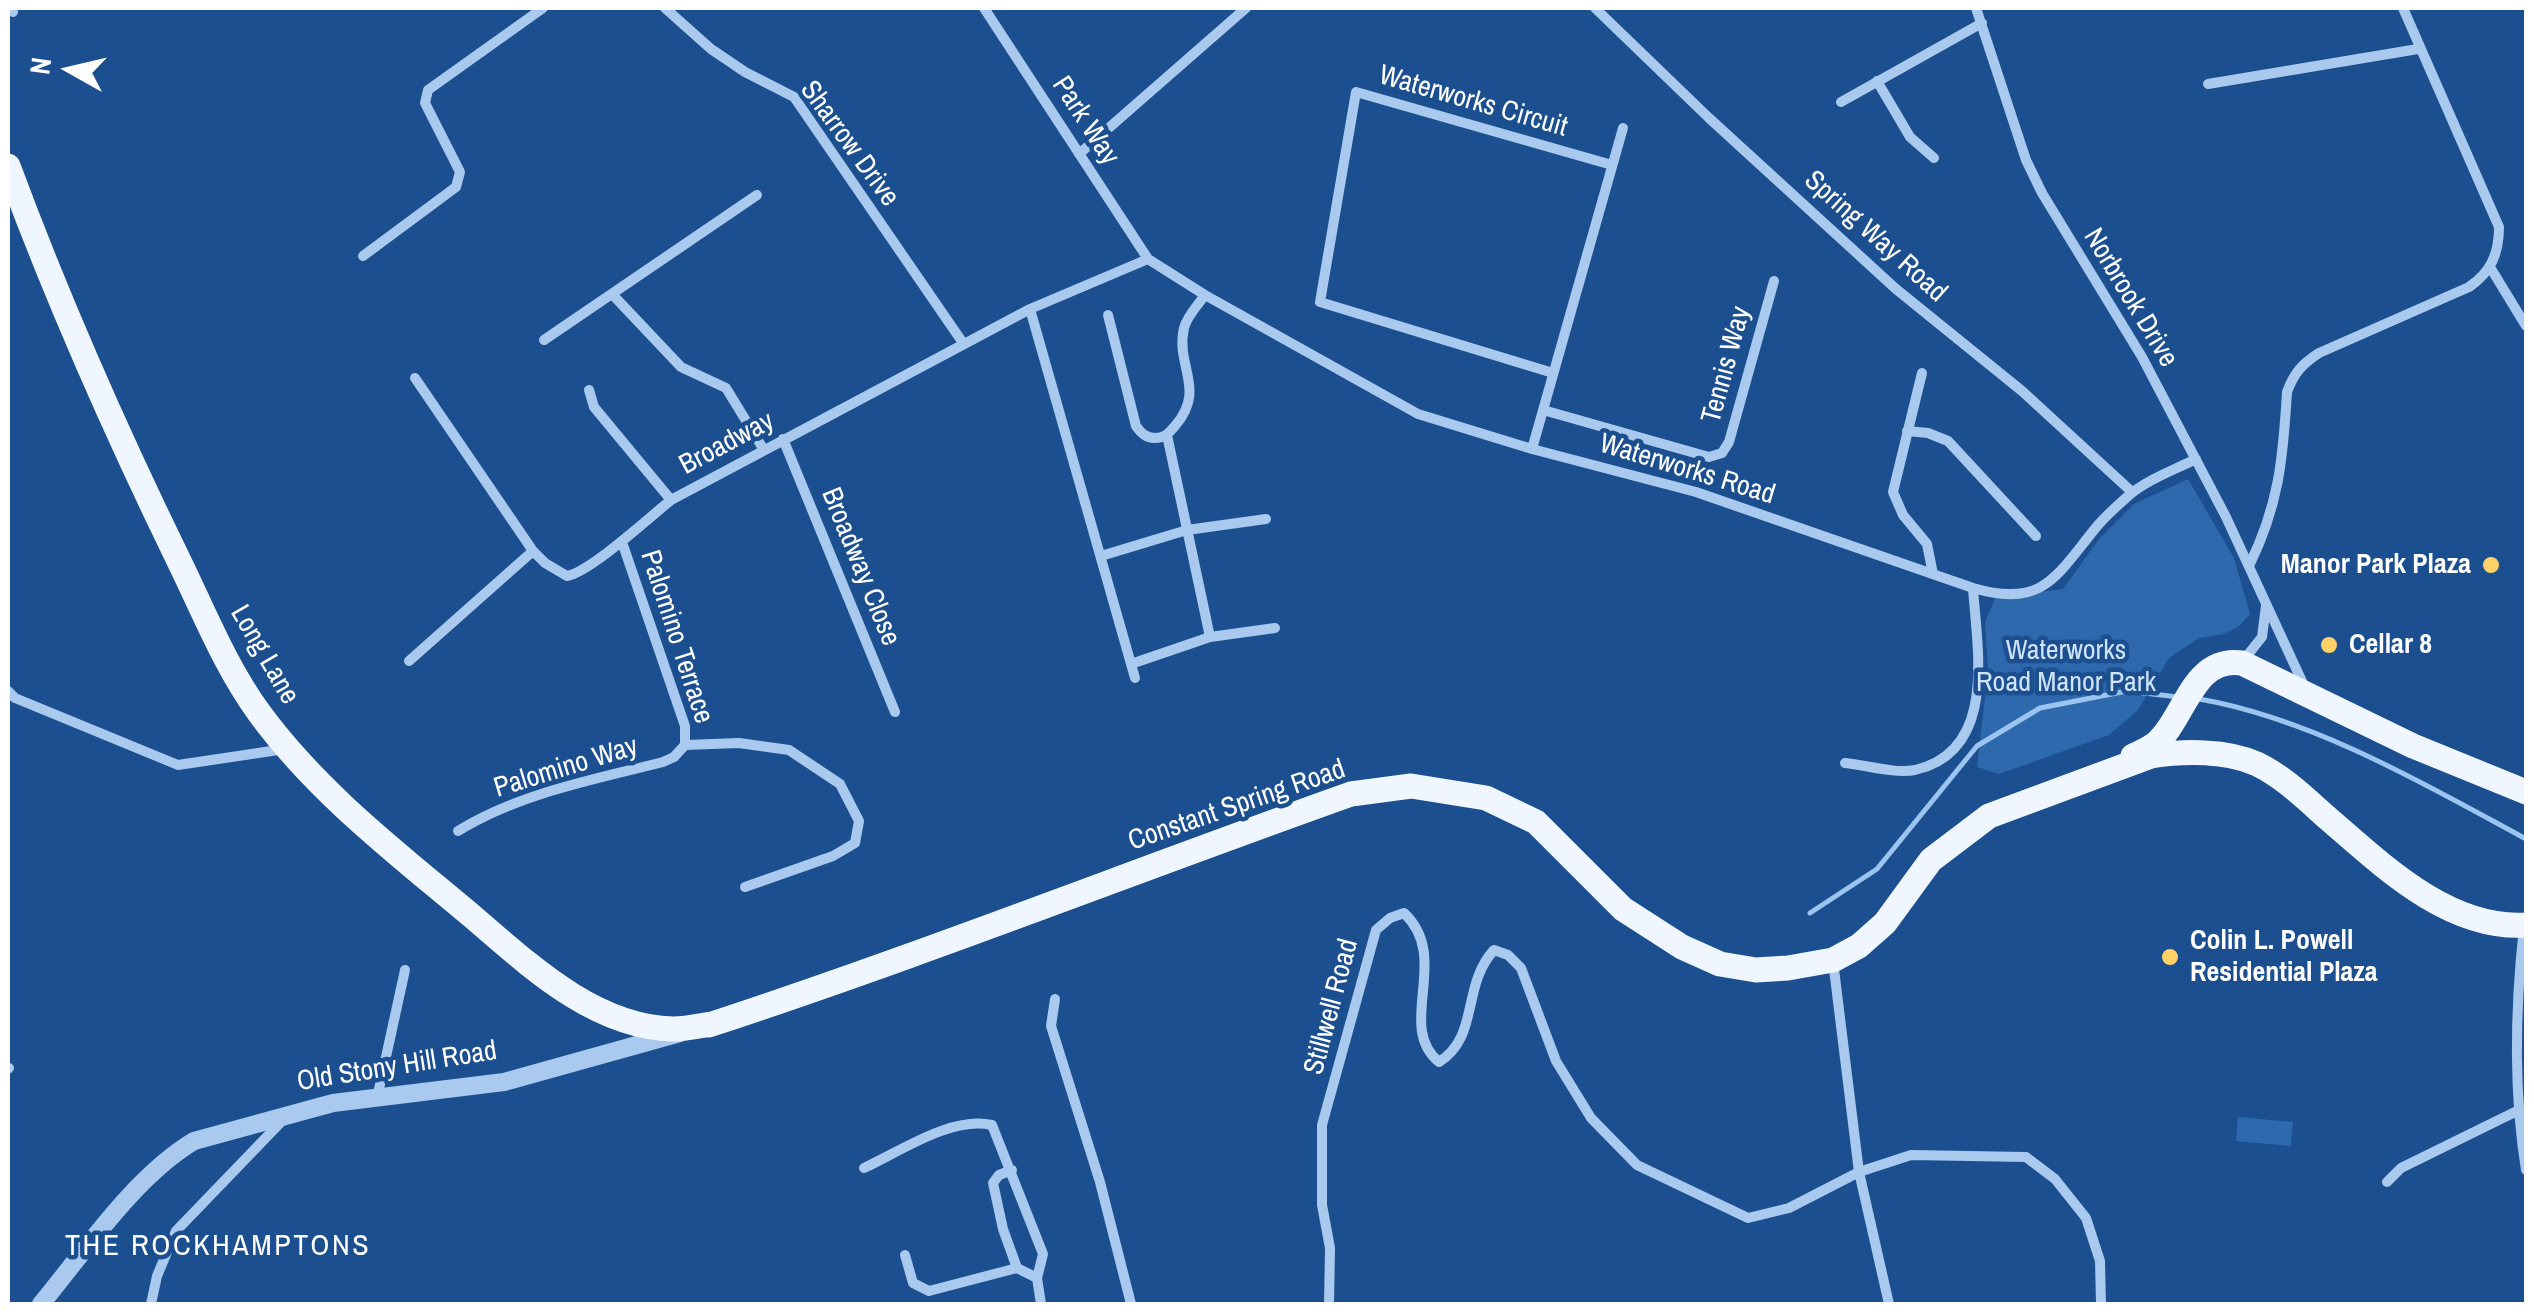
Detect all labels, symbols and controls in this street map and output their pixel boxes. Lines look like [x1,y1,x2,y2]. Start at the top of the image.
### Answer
north arrow [20,20,120,120]
text: N [20,55,60,77]
street label: Waterworks Circuit [1375,59,1571,145]
street label: Park Way [1044,70,1126,172]
street label: Sharrow Drive [792,75,906,213]
street label: Spring Way Road [1797,164,1953,310]
street label: Norbrook Drive [2076,223,2184,373]
street label: Tennis Way [1695,303,1759,427]
street label: Broadway [674,405,780,483]
street label: Waterworks Road [1595,427,1779,513]
street label: Broadway Close [813,483,907,651]
street label: Palomino Terrace [632,546,720,728]
place label: Manor Park Plaza [2281,548,2471,582]
marker: Manor Park Plaza [2480,554,2502,576]
street label: Long Lane [222,600,306,710]
place label: Cellar 8 [2349,628,2432,662]
park label: Waterworks Road Manor Park [1976,634,2156,700]
marker: Cellar 8 [2318,634,2340,656]
street label: Palomino Way [490,730,642,806]
street label: Constant Spring Road [1124,753,1350,859]
place label: Colin L. Powell Residential Plaza [2190,924,2378,990]
street label: Stillwell Road [1298,935,1366,1079]
marker: Colin L. Powell Residential Plaza [2159,946,2181,968]
street label: Old Stony Hill Road [295,1035,499,1099]
district label: THE ROCKHAMPTONS [65,1229,371,1265]

